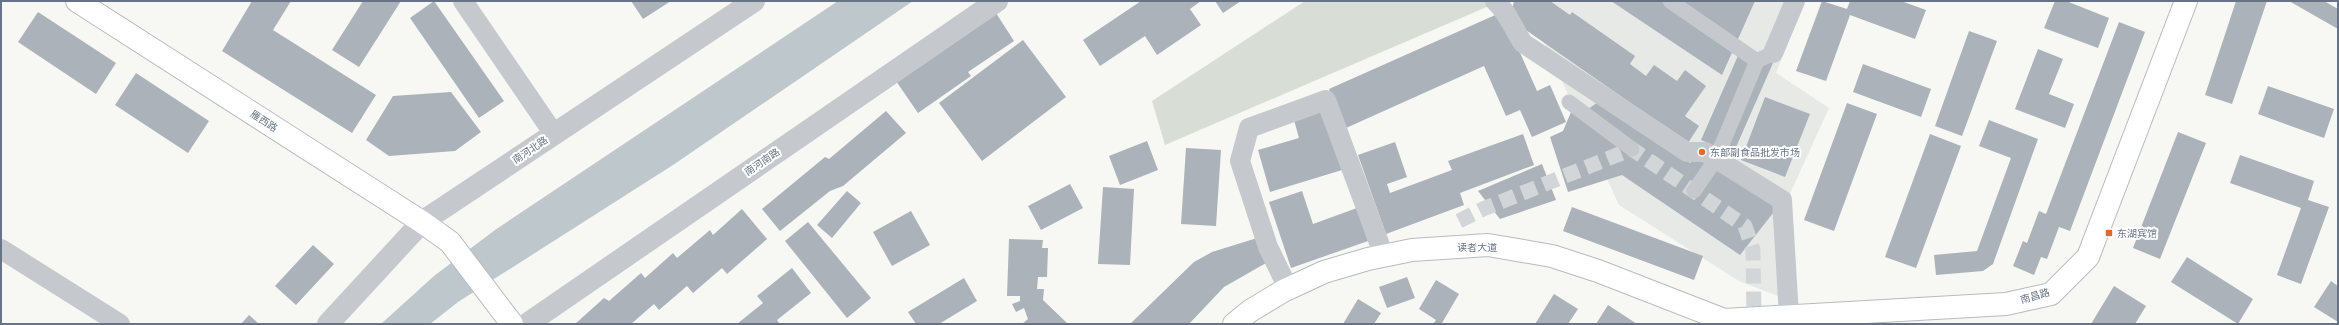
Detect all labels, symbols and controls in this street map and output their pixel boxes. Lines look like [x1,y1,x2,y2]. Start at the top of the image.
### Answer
street label: 雁西路 [248,107,280,135]
street label: 南河北路 [510,133,550,167]
street label: 南河南路 [742,145,782,179]
place label: 东部副食品批发市场 [1710,146,1800,159]
marker: 东部副食品批发市场 [1697,147,1707,157]
place label: 东湖宾馆 [2117,227,2157,240]
marker: 东湖宾馆 [2104,228,2114,238]
street label: 读者大道 [1457,241,1497,254]
street label: 南昌路 [2019,286,2051,306]

